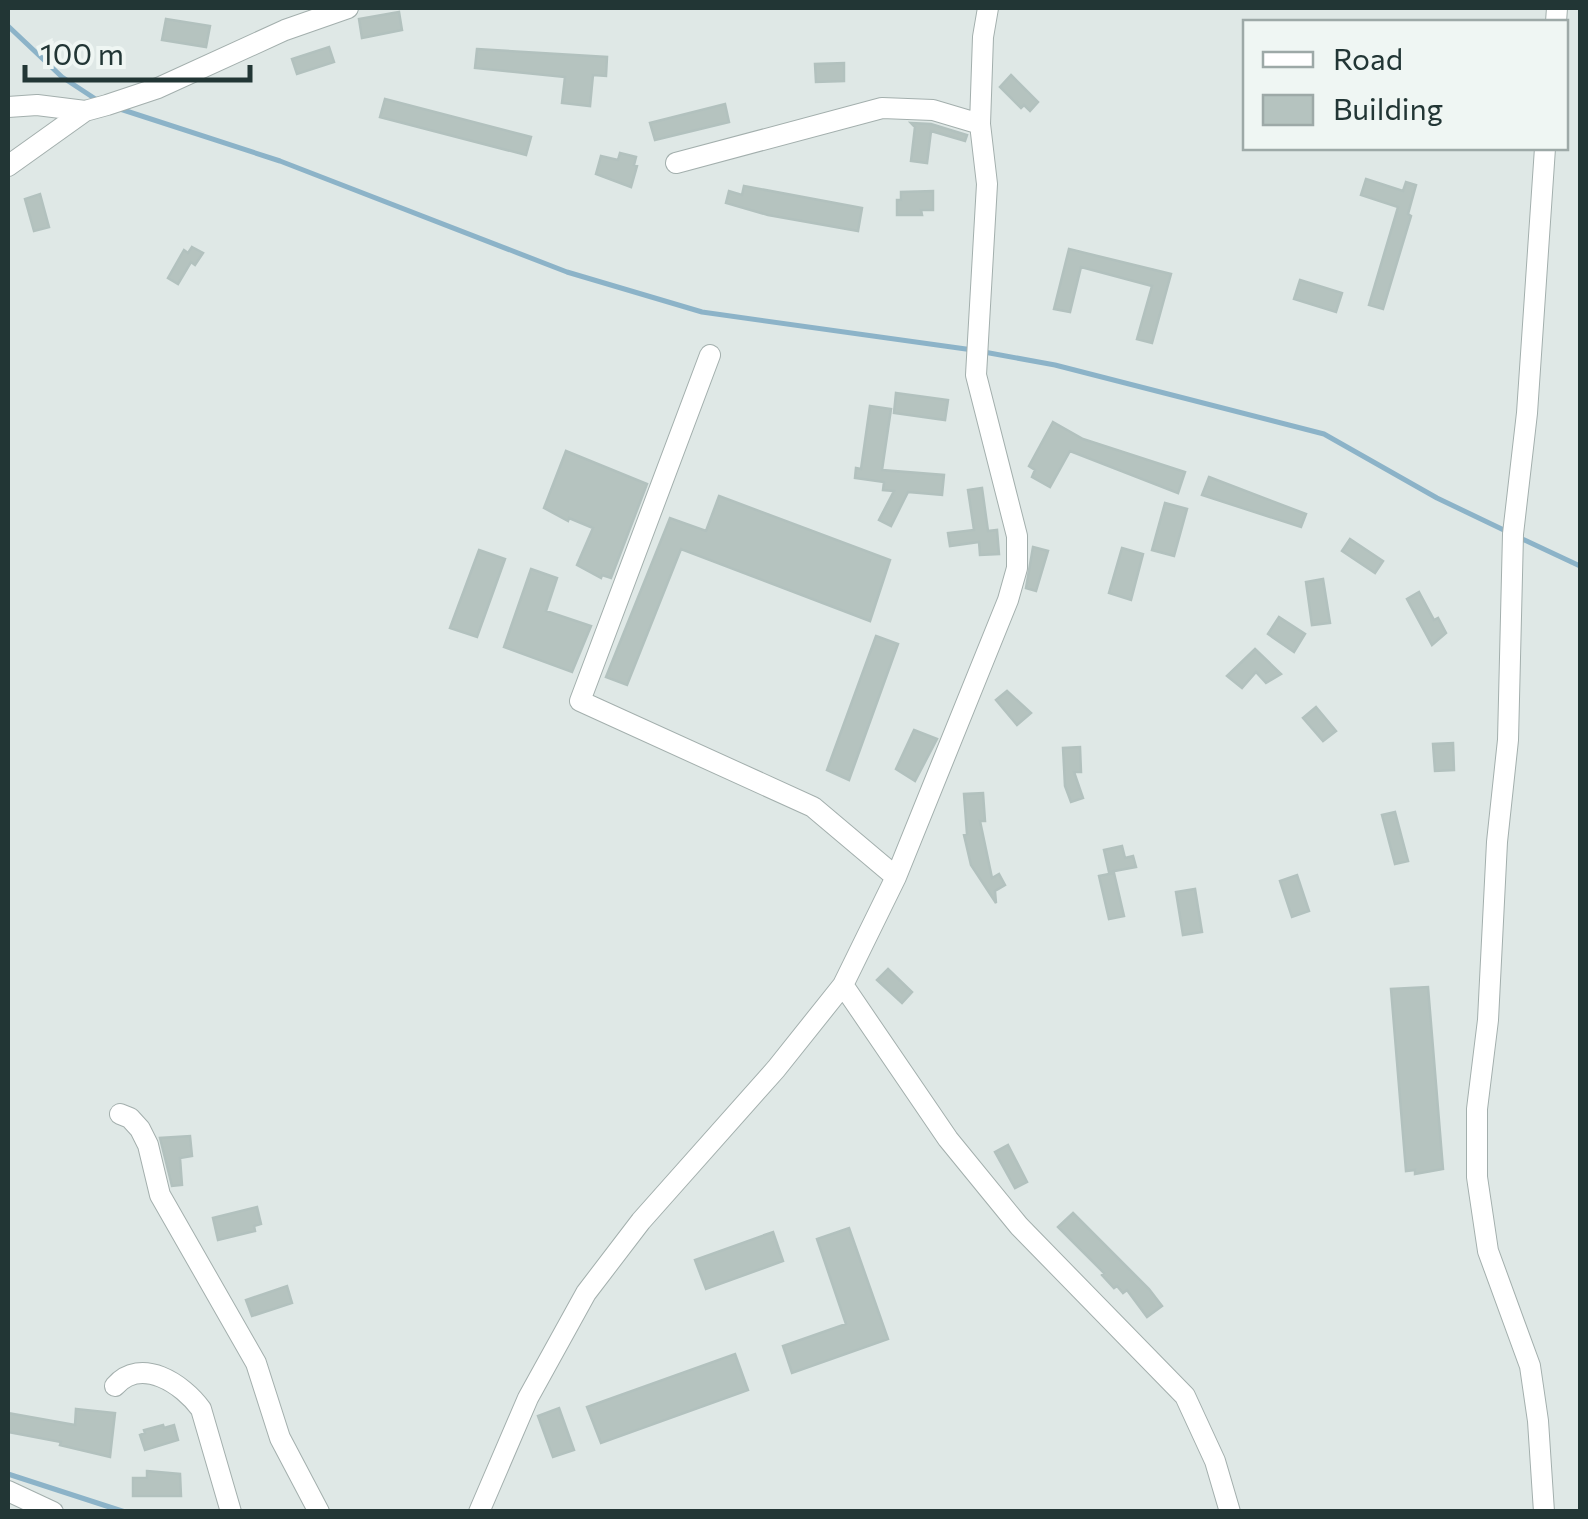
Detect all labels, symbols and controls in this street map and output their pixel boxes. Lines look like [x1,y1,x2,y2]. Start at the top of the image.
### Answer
scale bar [25,20,250,82]
legend [1243,20,1568,150]
text: 100 m [40,34,124,71]
text: Road [1333,39,1403,76]
text: Building [1333,89,1443,126]

